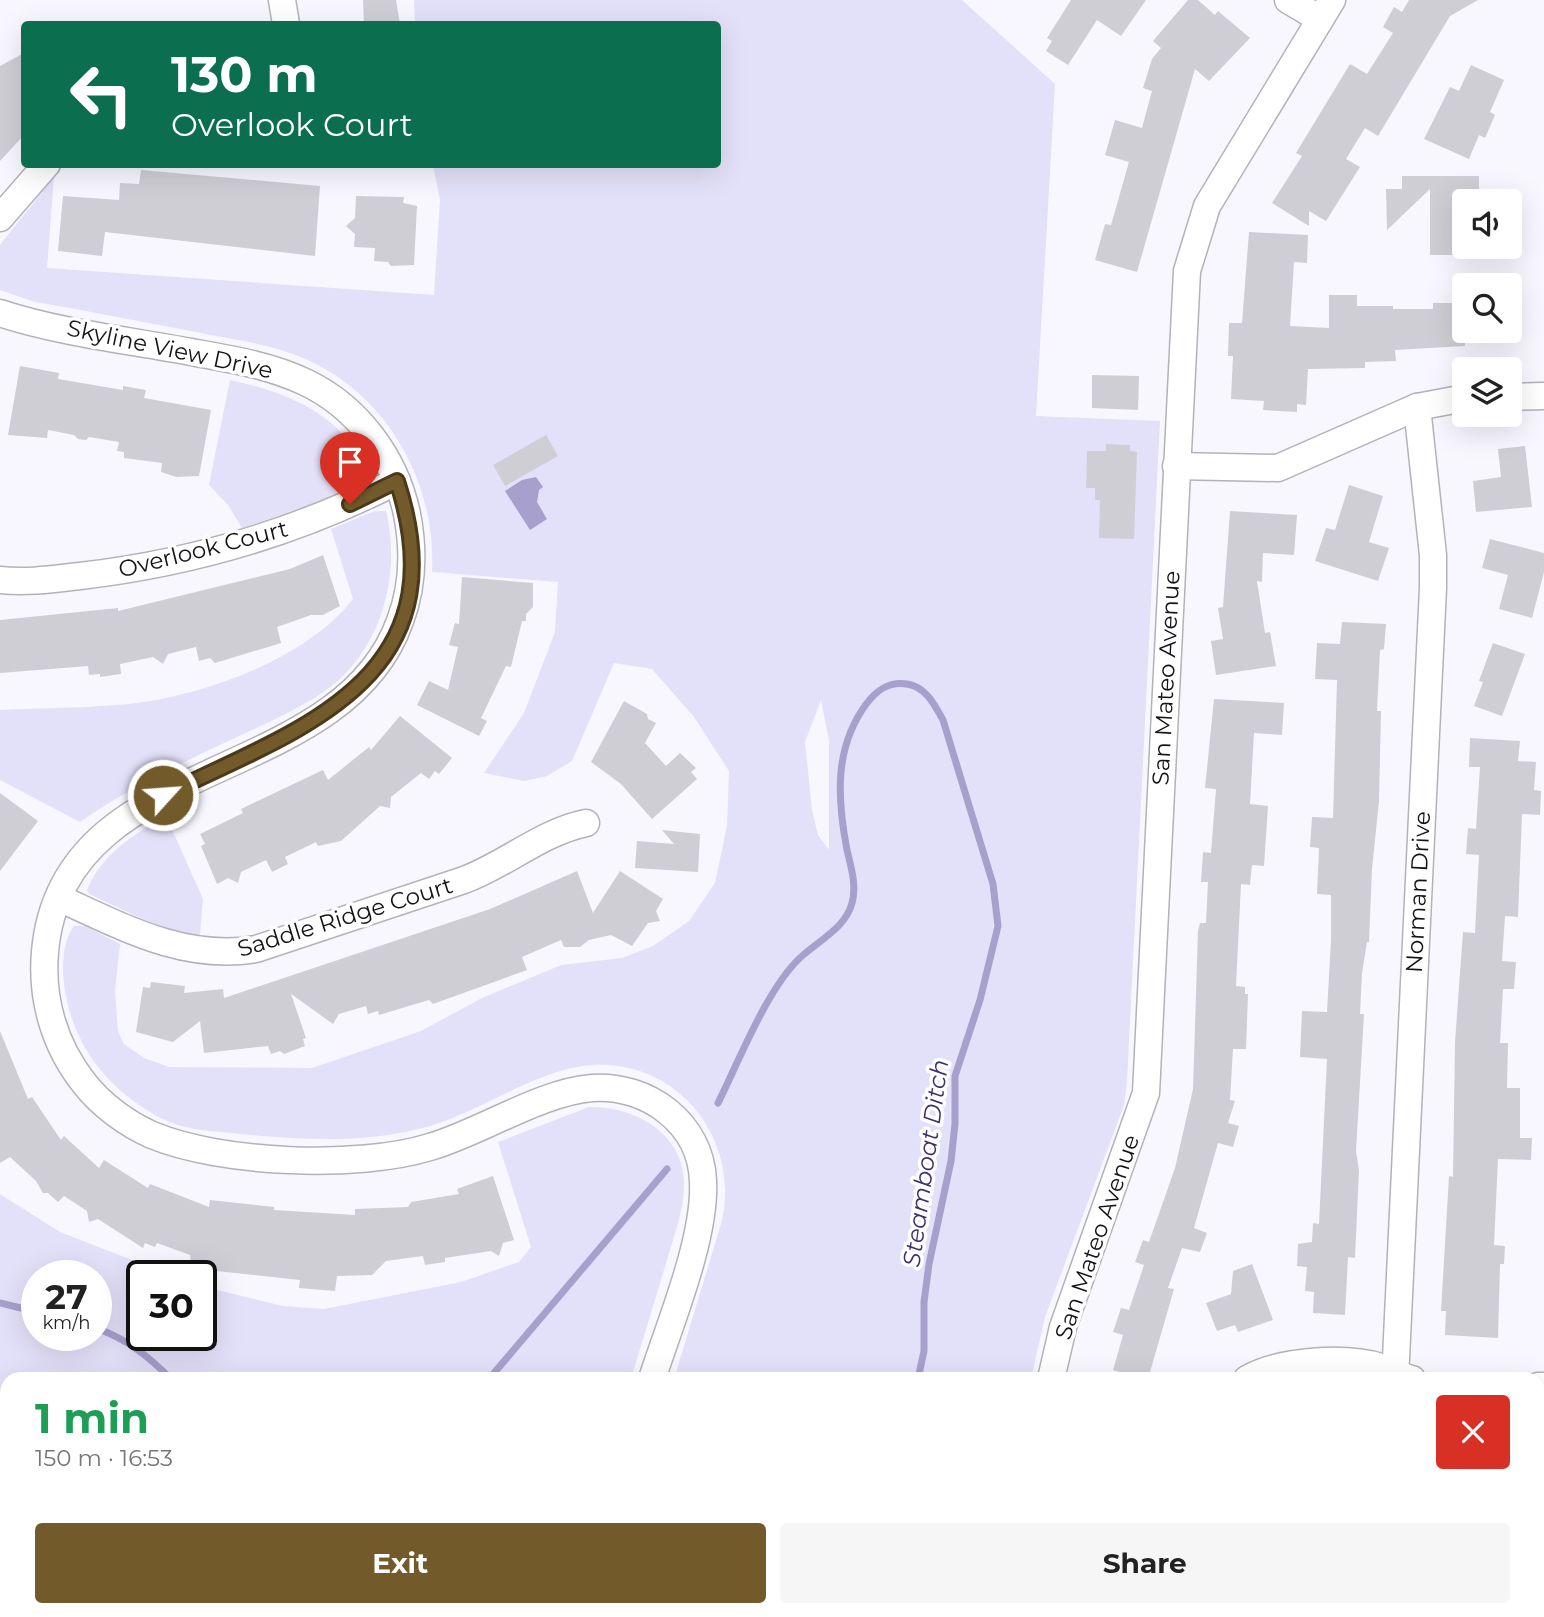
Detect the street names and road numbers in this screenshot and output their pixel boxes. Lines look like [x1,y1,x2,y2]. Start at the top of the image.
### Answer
street label: Skyline View Drive [65,314,275,384]
street label: Overlook Court [115,514,291,584]
street label: San Mateo Avenue [1146,570,1186,786]
street label: Norman Drive [1400,810,1436,974]
street label: Saddle Ridge Court [234,871,456,963]
street label: San Mateo Avenue [1049,1131,1145,1343]

